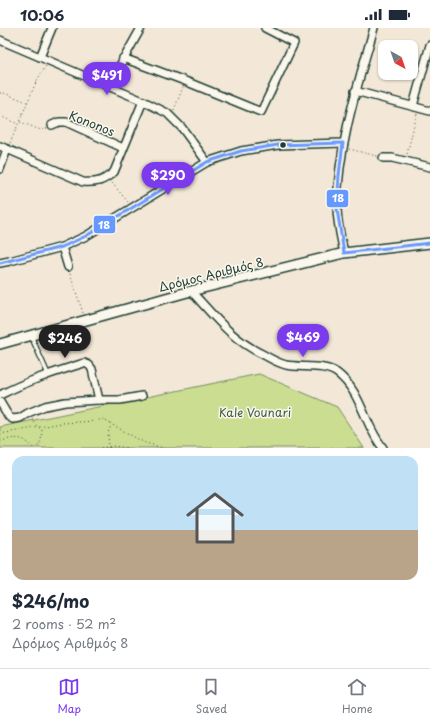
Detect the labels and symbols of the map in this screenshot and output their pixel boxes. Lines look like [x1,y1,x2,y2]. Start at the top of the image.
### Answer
north arrow [378,40,418,80]
pin: $491 [83,62,131,96]
street label: Kononos [66,106,118,141]
unlabelled marker [278,140,288,150]
pin: $290 [144,162,192,196]
line badge: 18 [326,189,349,208]
text: 18 [332,189,344,206]
line badge: 18 [93,215,116,234]
text: 18 [98,216,110,233]
street label: Δρόμος Αριθμός 8 [157,252,265,296]
pin: $469 [279,324,327,358]
pin: $246 [41,325,89,359]
park label: Kale Vounari [219,403,291,421]

